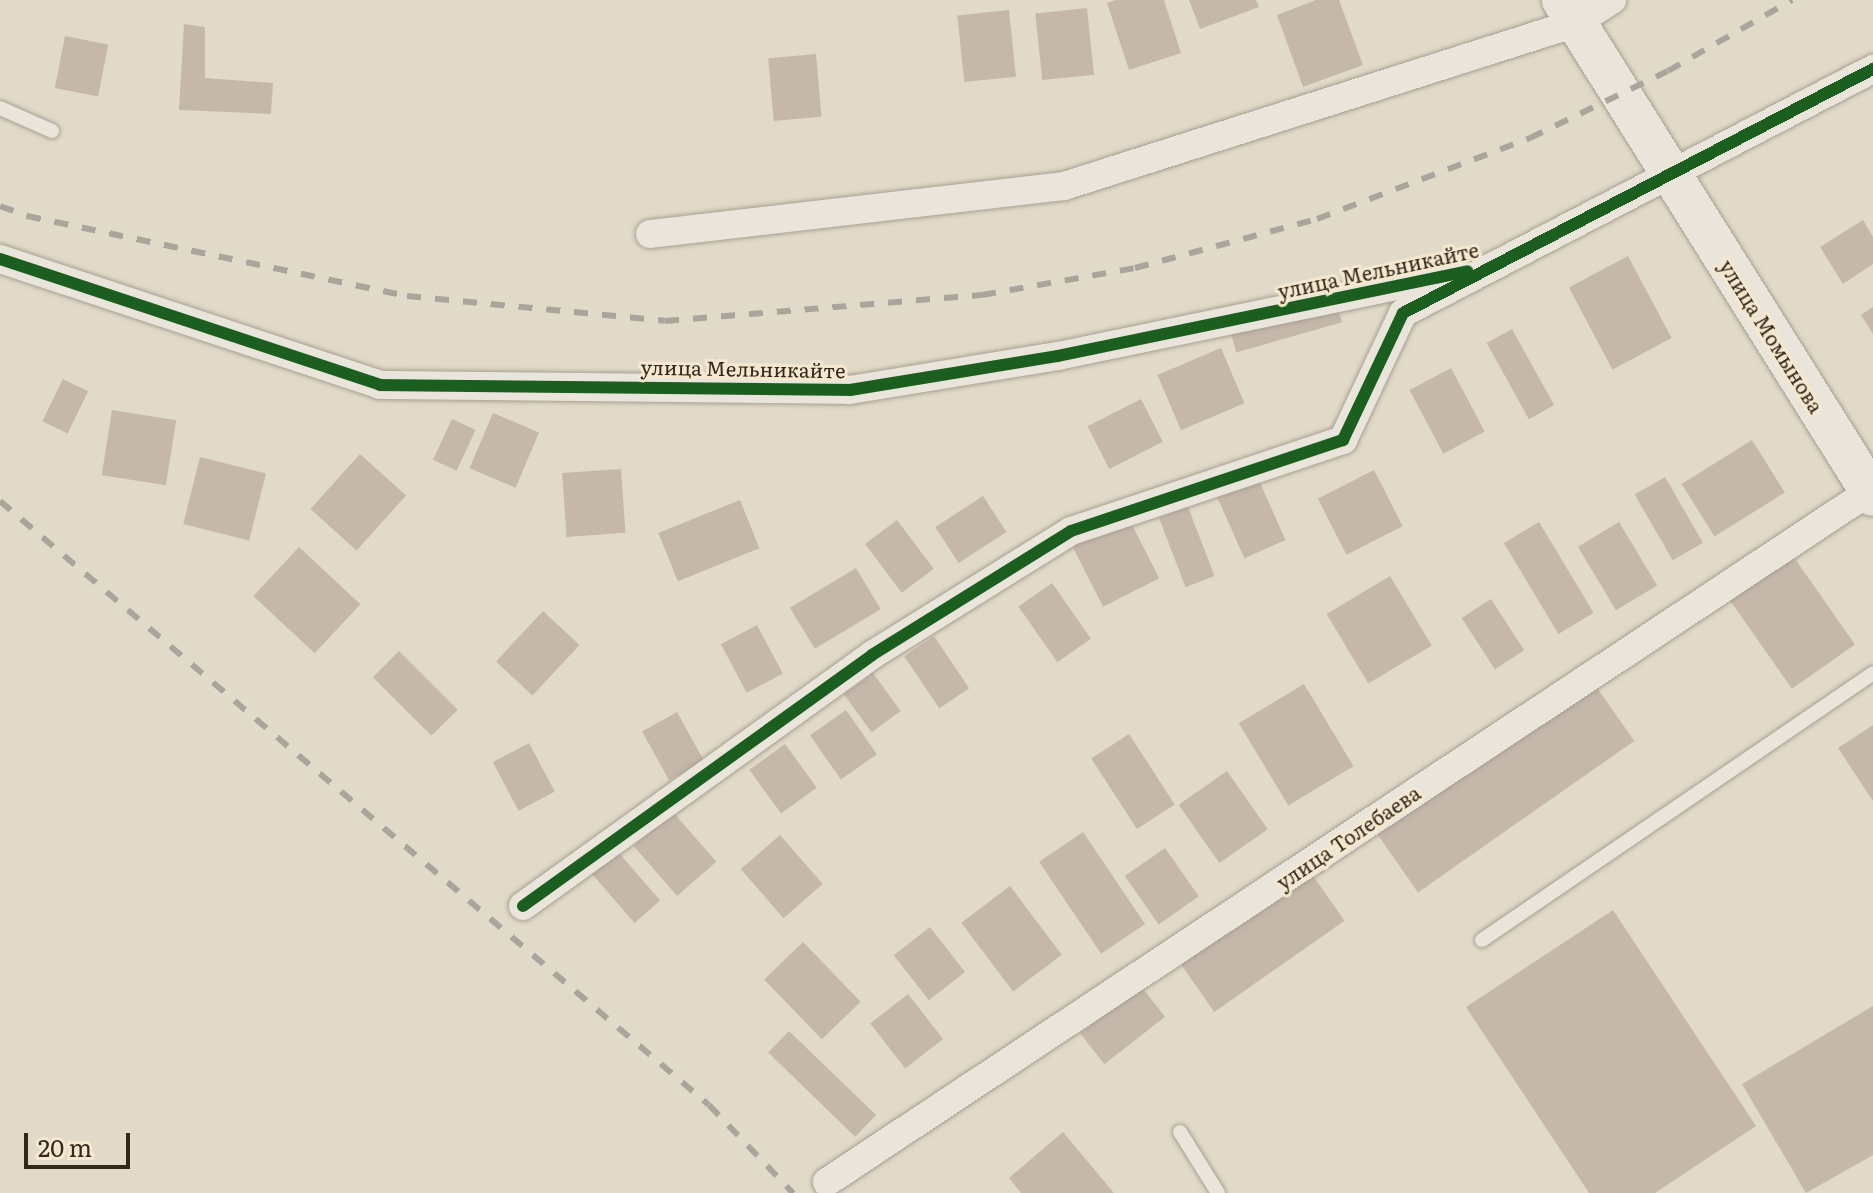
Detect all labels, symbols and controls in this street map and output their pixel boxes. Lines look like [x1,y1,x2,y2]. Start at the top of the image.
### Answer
street label: улица Мельникайте [1275,237,1481,303]
street label: улица Момынова [1715,255,1829,417]
street label: улица Мельникайте [640,354,846,382]
street label: улица Толебаева [1272,780,1424,894]
scale bar [28,1117,134,1167]
text: 20 m [38,1129,92,1164]

